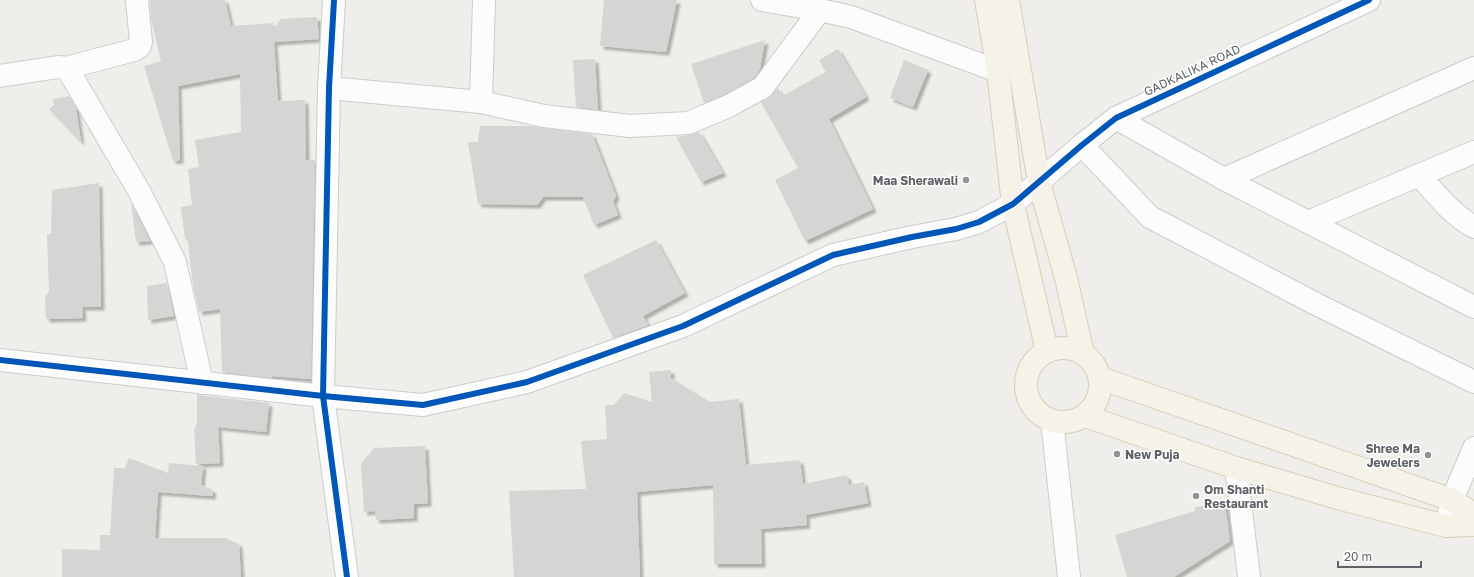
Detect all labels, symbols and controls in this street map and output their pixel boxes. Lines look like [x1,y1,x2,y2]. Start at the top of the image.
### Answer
street label: GADKALIKA ROAD [1141,41,1243,99]
place label: Maa Sherawali [873,173,958,188]
marker: Maa Sherawali [961,175,971,185]
place label: Shree Ma Jewelers [1365,441,1420,470]
place label: New Puja [1125,447,1180,462]
marker: New Puja [1112,449,1122,459]
marker: Shree Ma Jewelers [1423,450,1433,460]
place label: Om Shanti Restaurant [1204,482,1269,511]
marker: Om Shanti Restaurant [1191,491,1201,501]
scale bar [1338,543,1421,569]
text: 20 m [1344,549,1372,564]

